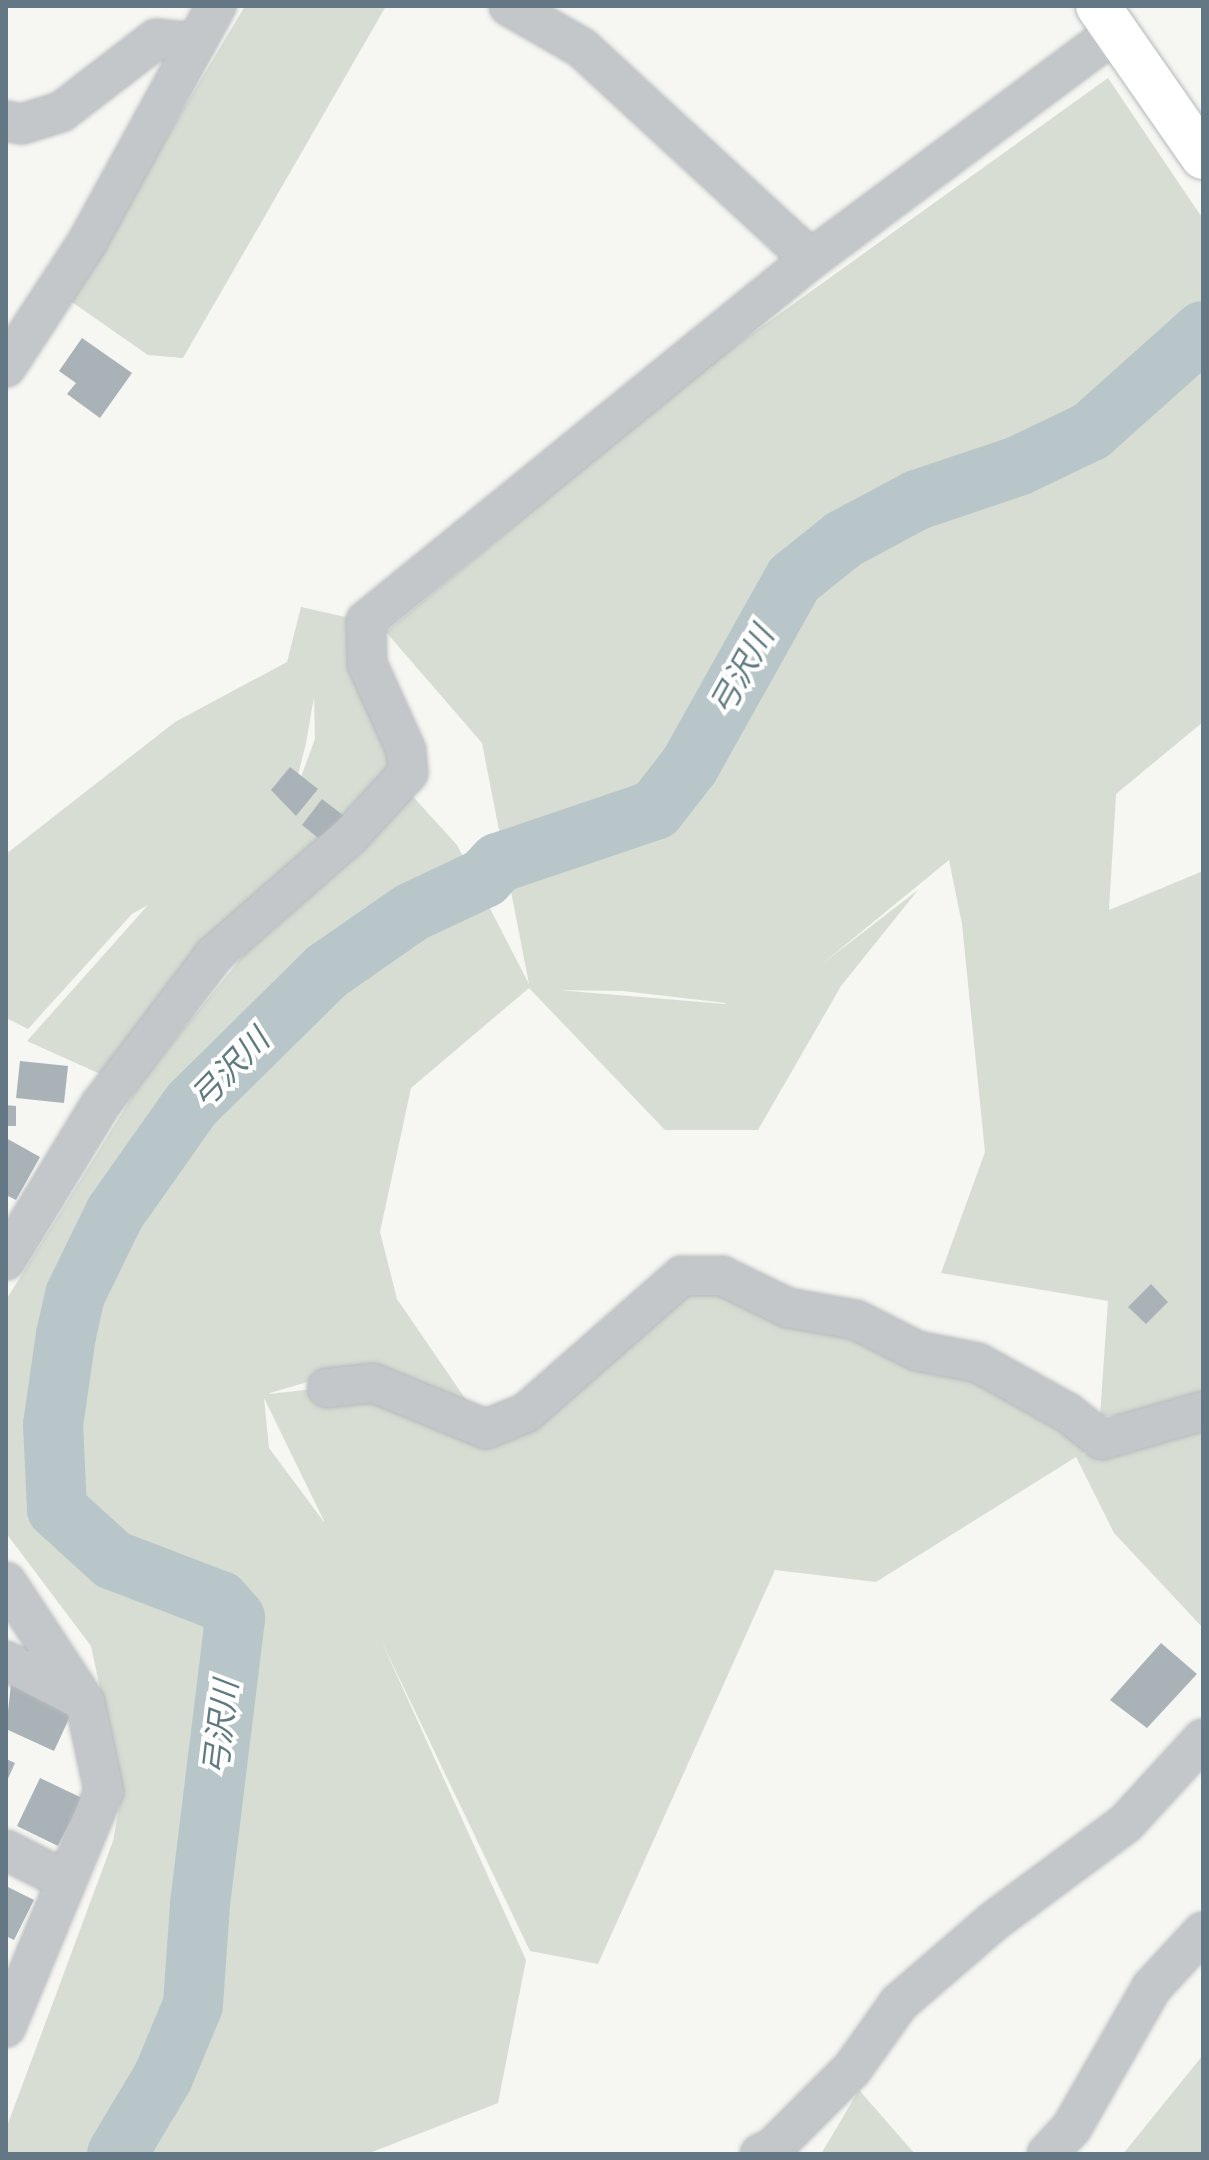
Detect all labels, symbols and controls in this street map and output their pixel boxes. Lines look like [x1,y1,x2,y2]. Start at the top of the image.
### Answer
water label: 弓沢川 [702,620,782,722]
water label: 弓沢川 [183,1021,277,1117]
water label: 弓沢川 [196,1678,246,1778]

